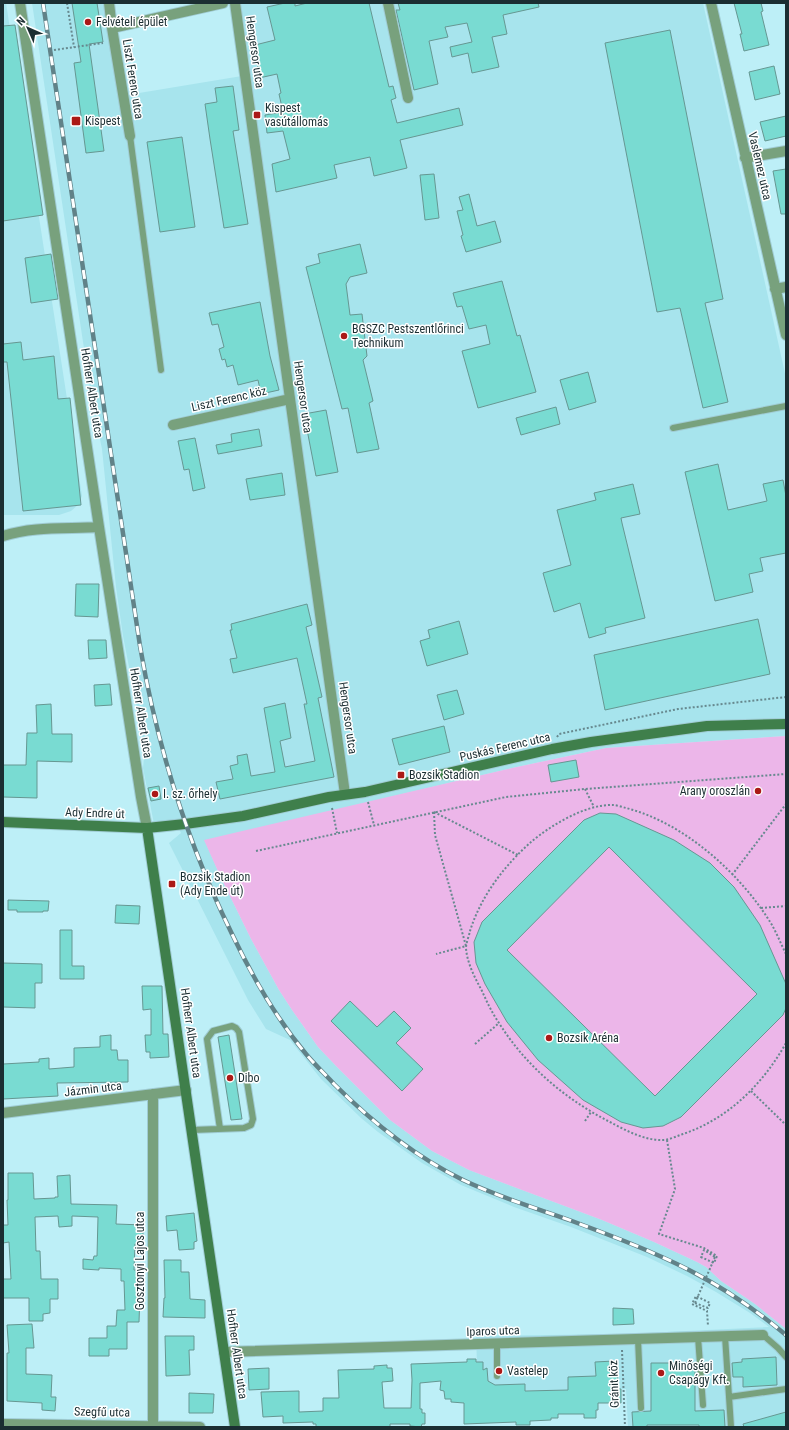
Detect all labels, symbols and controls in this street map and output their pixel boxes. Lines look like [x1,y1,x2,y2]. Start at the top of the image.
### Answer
north arrow [8,8,48,48]
text: N [14,14,28,28]
place label: Felvételi épület [96,15,168,29]
street label: Hengersor utca [243,15,267,89]
marker: Felvételi épület [83,17,93,27]
street label: Liszt Ferenc utca [120,38,146,120]
place label: Kispest vasútállomás [265,101,328,129]
marker: Kispest vasútállomás [252,110,262,120]
place label: Kispest [85,114,121,128]
marker: Kispest [70,115,82,127]
street label: Vaslemez utca [745,131,775,202]
place label: BGSZC Pestszentlőrinci Technikum [352,322,464,350]
marker: BGSZC Pestszentlőrinci Technikum [339,331,349,341]
street label: Hofherr Albert utca [78,347,106,439]
street label: Hengersor utca [291,360,315,434]
street label: Liszt Ferenc köz [190,384,268,414]
street label: Hofherr Albert utca [127,667,155,759]
street label: Hengersor utca [336,681,360,755]
street label: Puskás Ferenc utca [458,730,552,764]
place label: Bozsik Stadion [409,768,479,782]
marker: Bozsik Stadion [396,770,406,780]
place label: Arany oroszlán [680,784,750,798]
marker: Arany oroszlán [753,786,763,796]
place label: I. sz. őrhely [163,787,217,801]
marker: I. sz. őrhely [150,789,160,799]
street label: Ady Endre út [65,805,125,821]
place label: Bozsik Stadion (Ady Ende út) [180,870,250,898]
marker: Bozsik Stadion (Ady Ende út) [167,879,177,889]
street label: Hofherr Albert utca [178,987,204,1079]
place label: Bozsik Aréna [557,1031,619,1045]
marker: Bozsik Aréna [544,1033,554,1043]
place label: Dibo [238,1071,260,1085]
marker: Dibo [225,1073,235,1083]
street label: Jázmin utca [63,1078,123,1099]
street label: Gosztonyi Lajos utca [133,1211,147,1310]
street label: Hofherr Albert utca [224,1308,250,1400]
street label: Iparos utca [466,1323,520,1339]
place label: Minőségi Csapágy Kft. [669,1359,729,1387]
street label: Gránit köz [606,1360,622,1408]
place label: Vastelep [507,1364,548,1378]
marker: Vastelep [494,1366,504,1376]
marker: Minőségi Csapágy Kft. [656,1368,666,1378]
street label: Szegfű utca [74,1405,130,1419]

